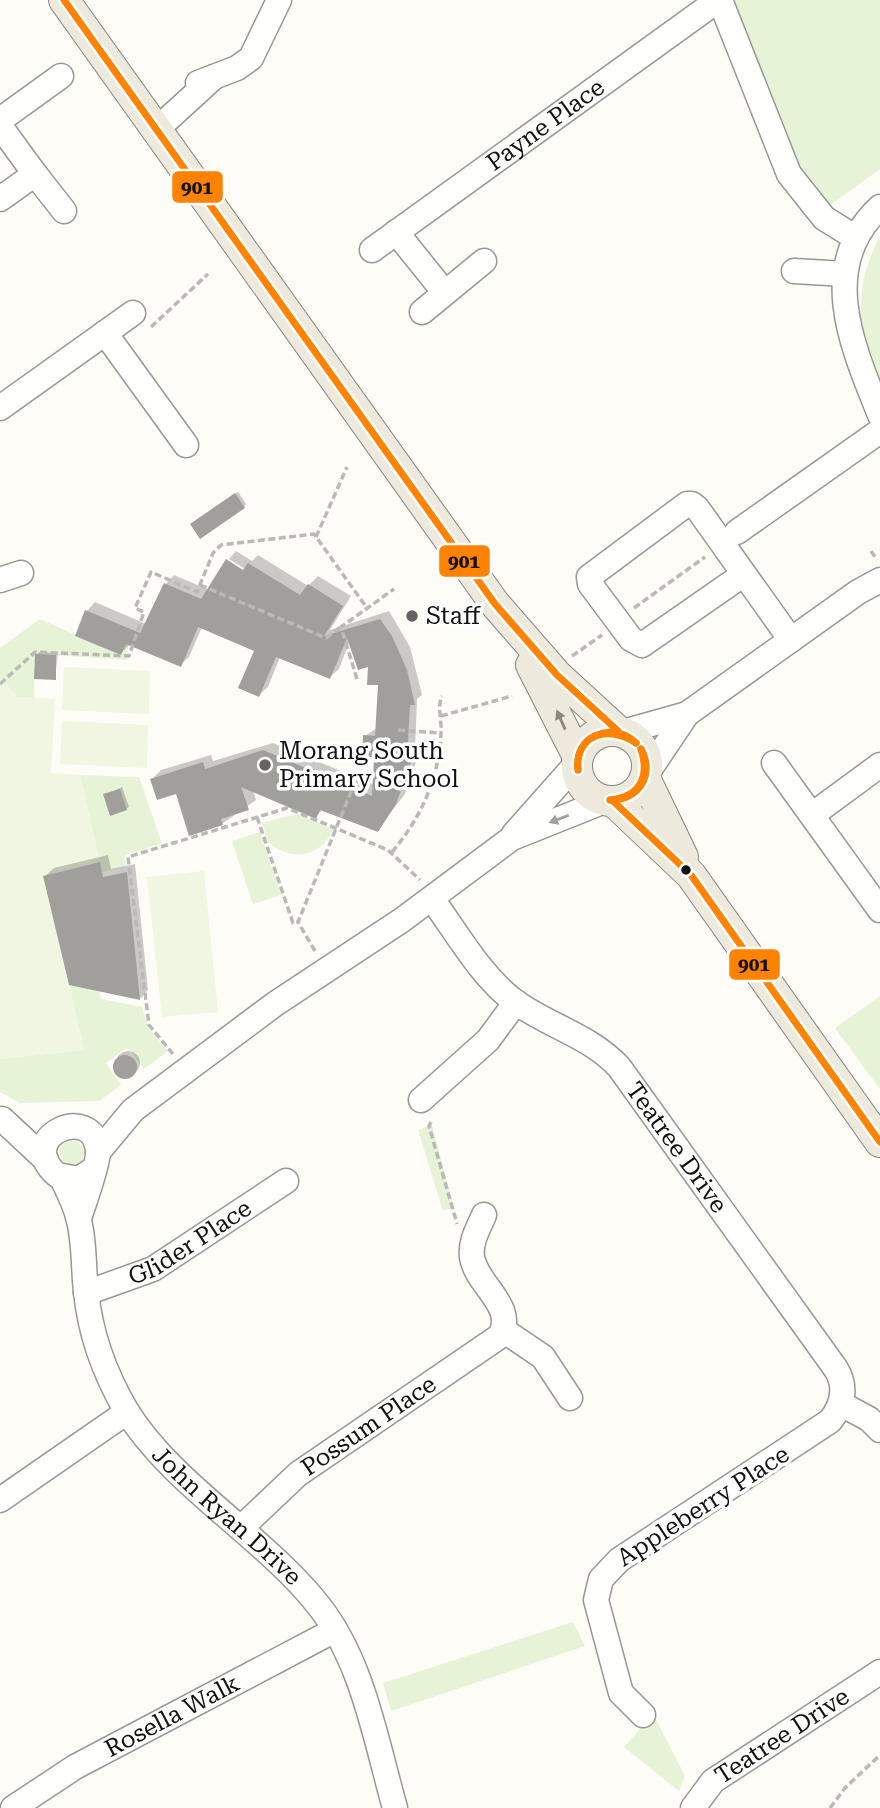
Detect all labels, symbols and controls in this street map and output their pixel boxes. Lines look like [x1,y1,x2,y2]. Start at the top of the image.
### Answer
street label: Payne Place [481,73,610,176]
line badge: 901 [171,170,224,204]
text: 901 [181,176,213,199]
line badge: 901 [438,544,491,578]
text: 901 [448,550,480,573]
place label: Staff [426,602,481,630]
marker: Staff [404,608,420,624]
one-way arrow [555,710,567,730]
place label: Morang South Primary School [279,737,459,793]
marker: Morang South Primary School [257,757,273,773]
one-way arrow [549,814,570,825]
unlabelled marker [679,863,693,877]
line badge: 901 [728,948,781,981]
text: 901 [738,953,770,976]
street label: Teatree Drive [620,1077,733,1218]
street label: Glider Place [124,1194,257,1291]
street label: Possum Place [296,1370,441,1482]
street label: Appleberry Place [612,1440,794,1572]
street label: John Ryan Drive [146,1441,307,1591]
street label: Rosella Walk [100,1669,244,1763]
street label: Teatree Drive [710,1682,854,1790]

